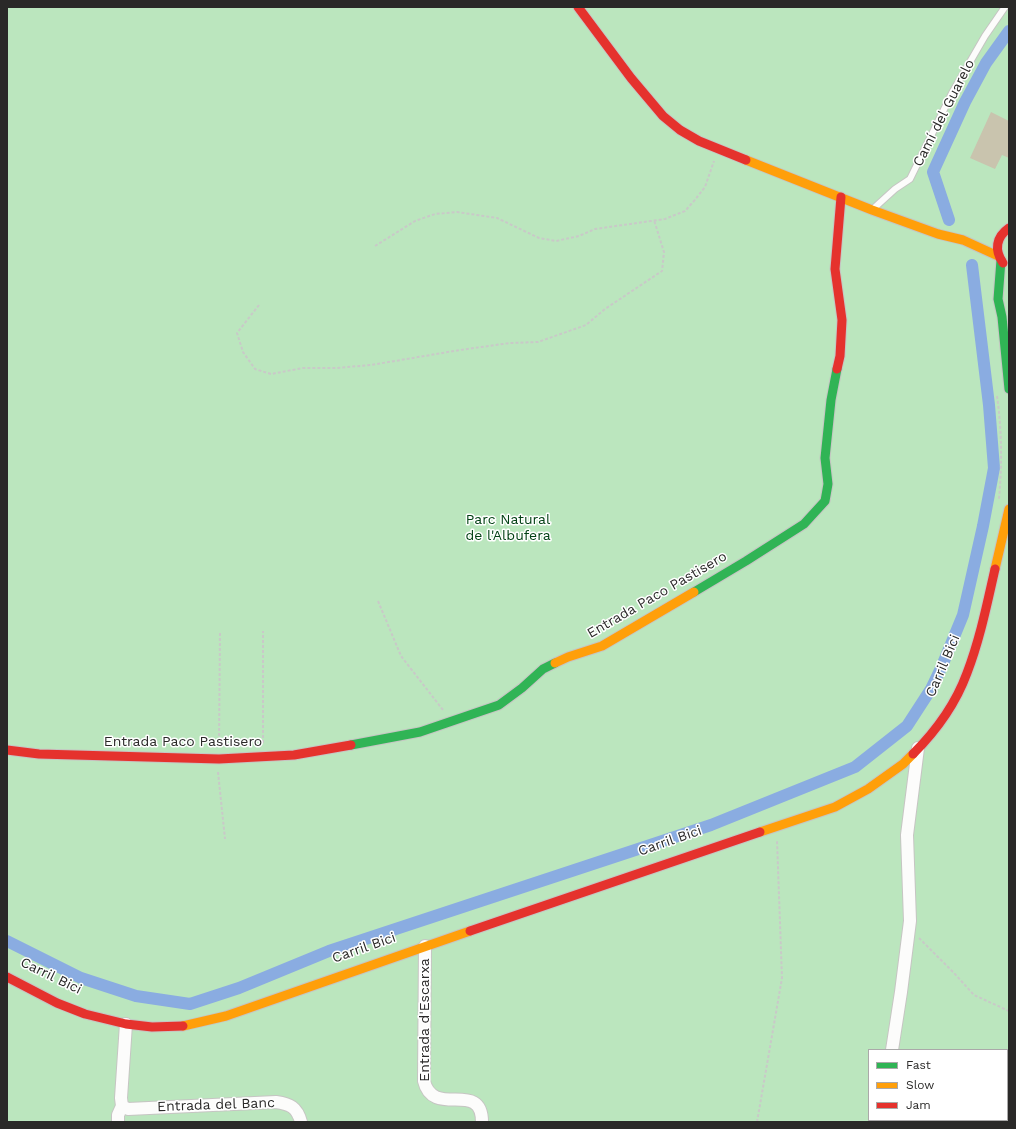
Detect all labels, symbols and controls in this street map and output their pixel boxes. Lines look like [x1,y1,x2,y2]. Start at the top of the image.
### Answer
street label: Camí del Guarelo [910,57,978,169]
park label: Parc Natural de l'Albufera [465,512,551,544]
street label: Entrada Paco Pastisero [584,548,730,642]
street label: Carril Bici [922,632,964,700]
street label: Entrada Paco Pastisero [104,734,262,750]
street label: Carril Bici [636,822,704,860]
street label: Carril Bici [330,929,398,967]
street label: Carril Bici [18,954,84,998]
street label: Entrada d'Escarxa [417,958,433,1082]
legend [868,1049,1008,1121]
text: Fast [906,1058,931,1072]
text: Slow [906,1078,934,1092]
street label: Entrada del Banc [157,1095,275,1115]
text: Jam [906,1098,931,1112]

